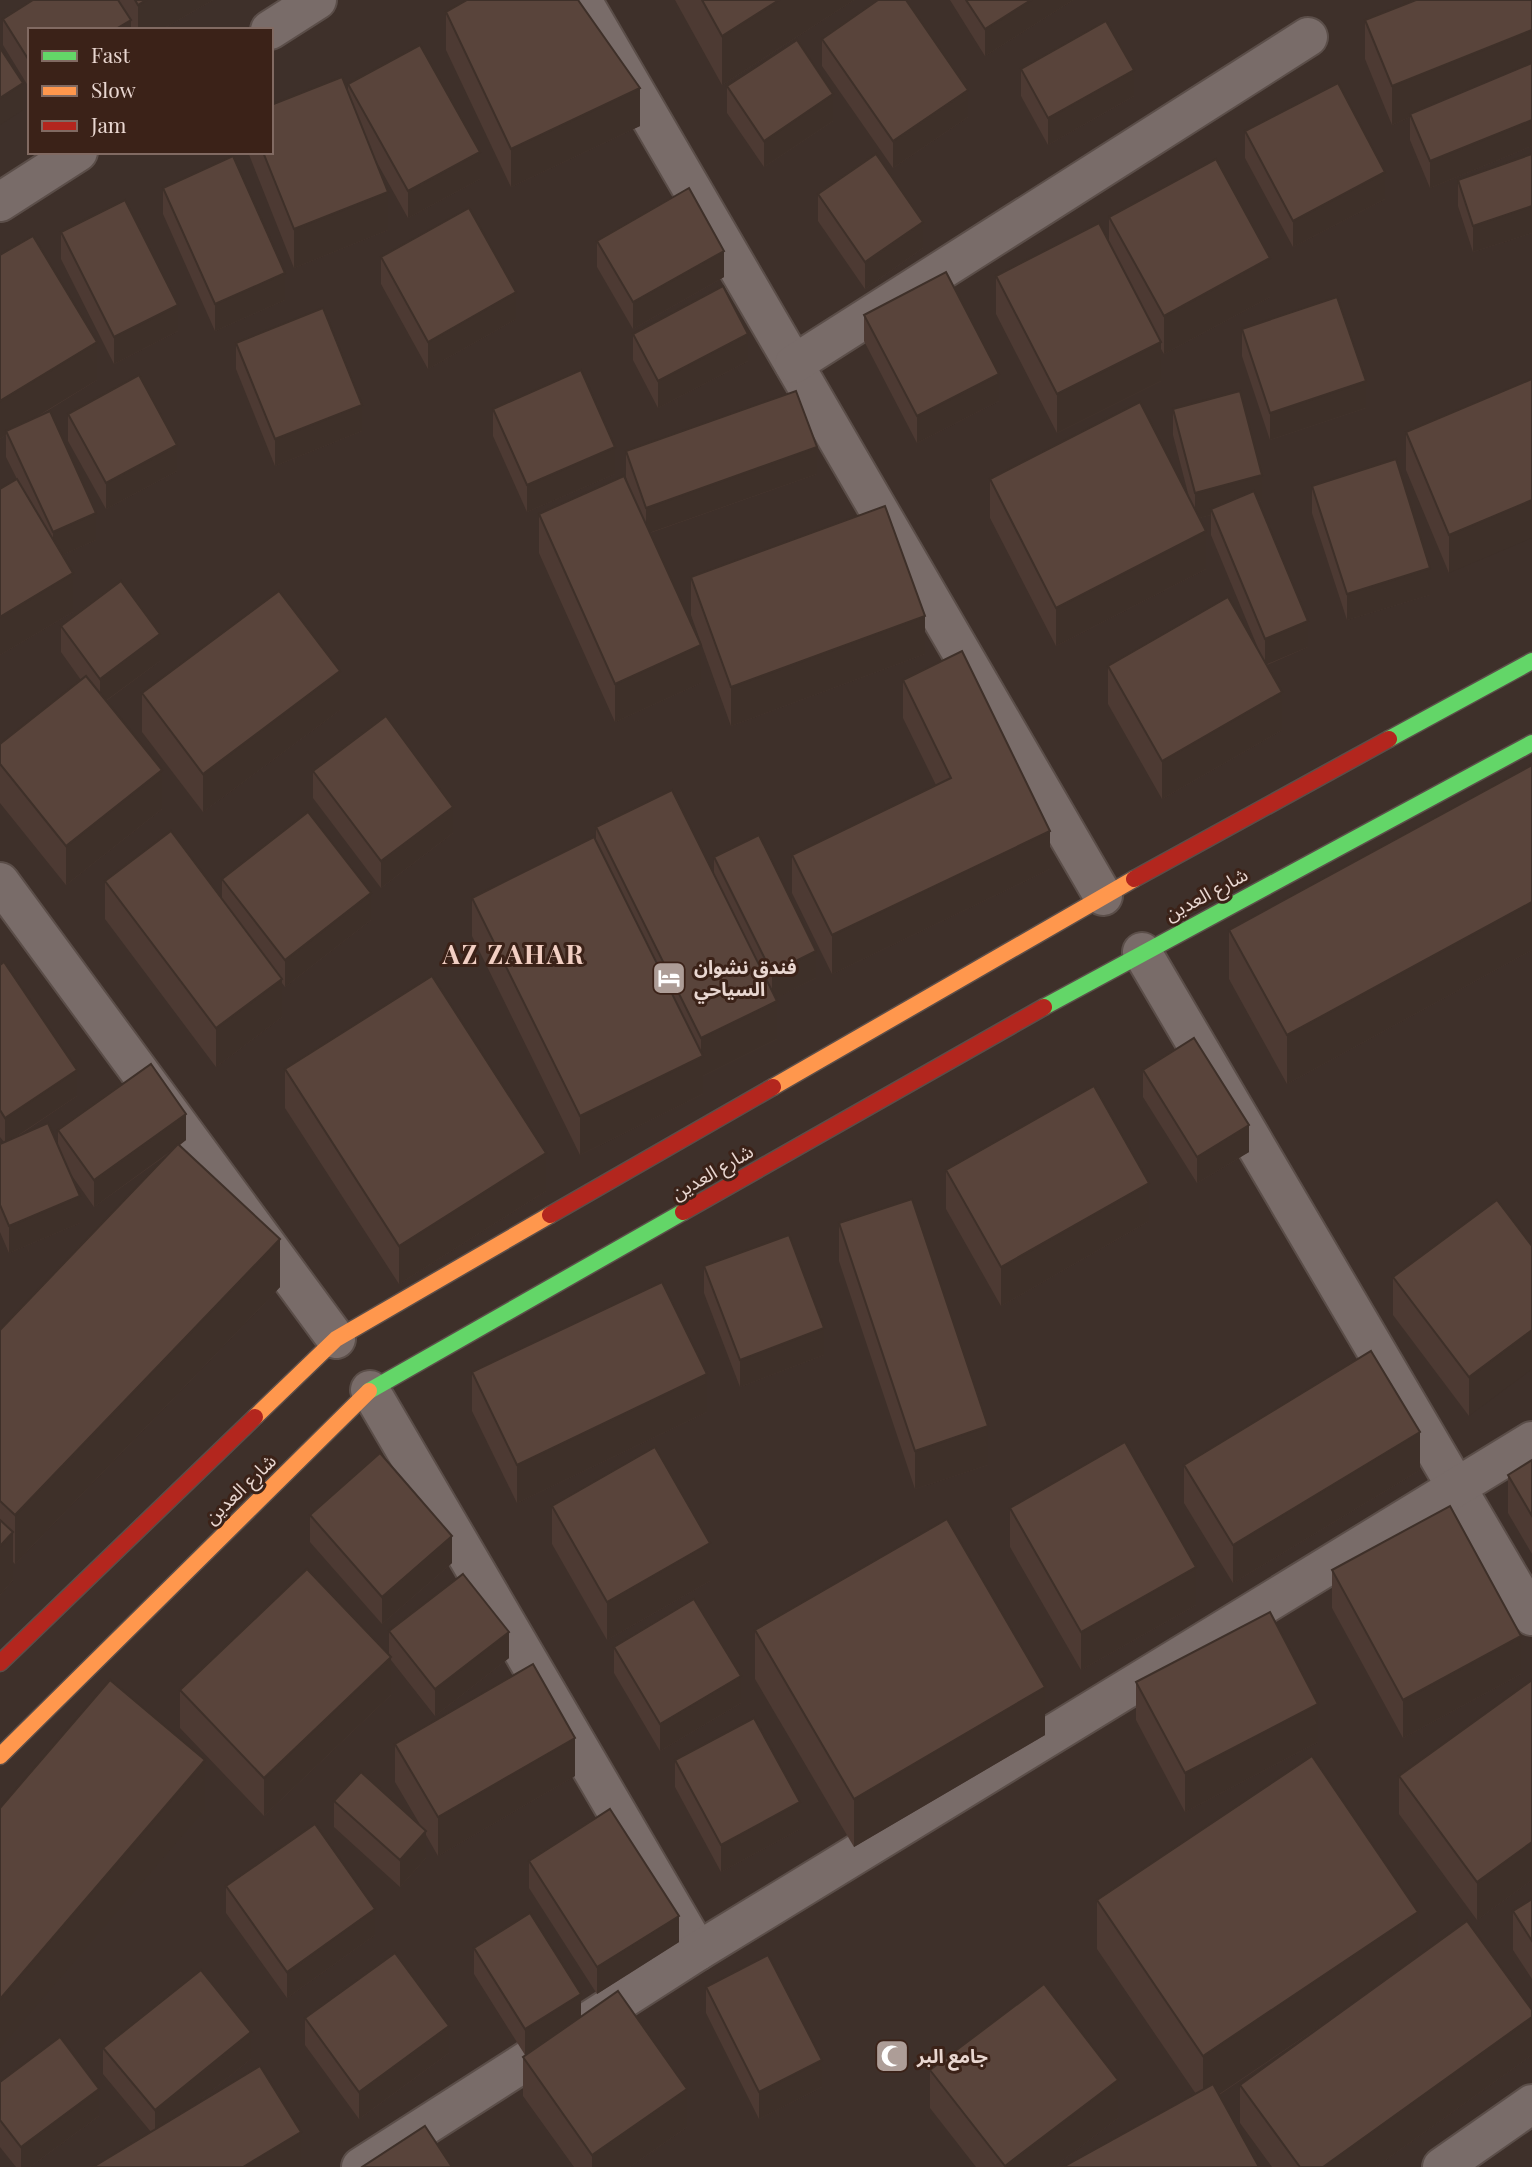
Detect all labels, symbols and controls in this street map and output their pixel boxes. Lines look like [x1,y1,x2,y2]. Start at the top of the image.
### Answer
legend [28,28,273,154]
text: Fast [91,40,130,68]
text: Slow [91,75,136,103]
text: Jam [90,110,127,138]
street label: شارع العدين [1159,860,1253,928]
district label: AZ ZAHAR [441,936,586,971]
place label: فندق نشوان السياحي [694,953,797,1004]
hotel icon: فندق نشوان السياحي [650,959,688,997]
street label: شارع العدين [666,1137,758,1207]
street label: شارع العدين [198,1447,282,1531]
mosque icon: جامع البر [873,2037,911,2075]
place label: جامع البر [916,2042,988,2071]

